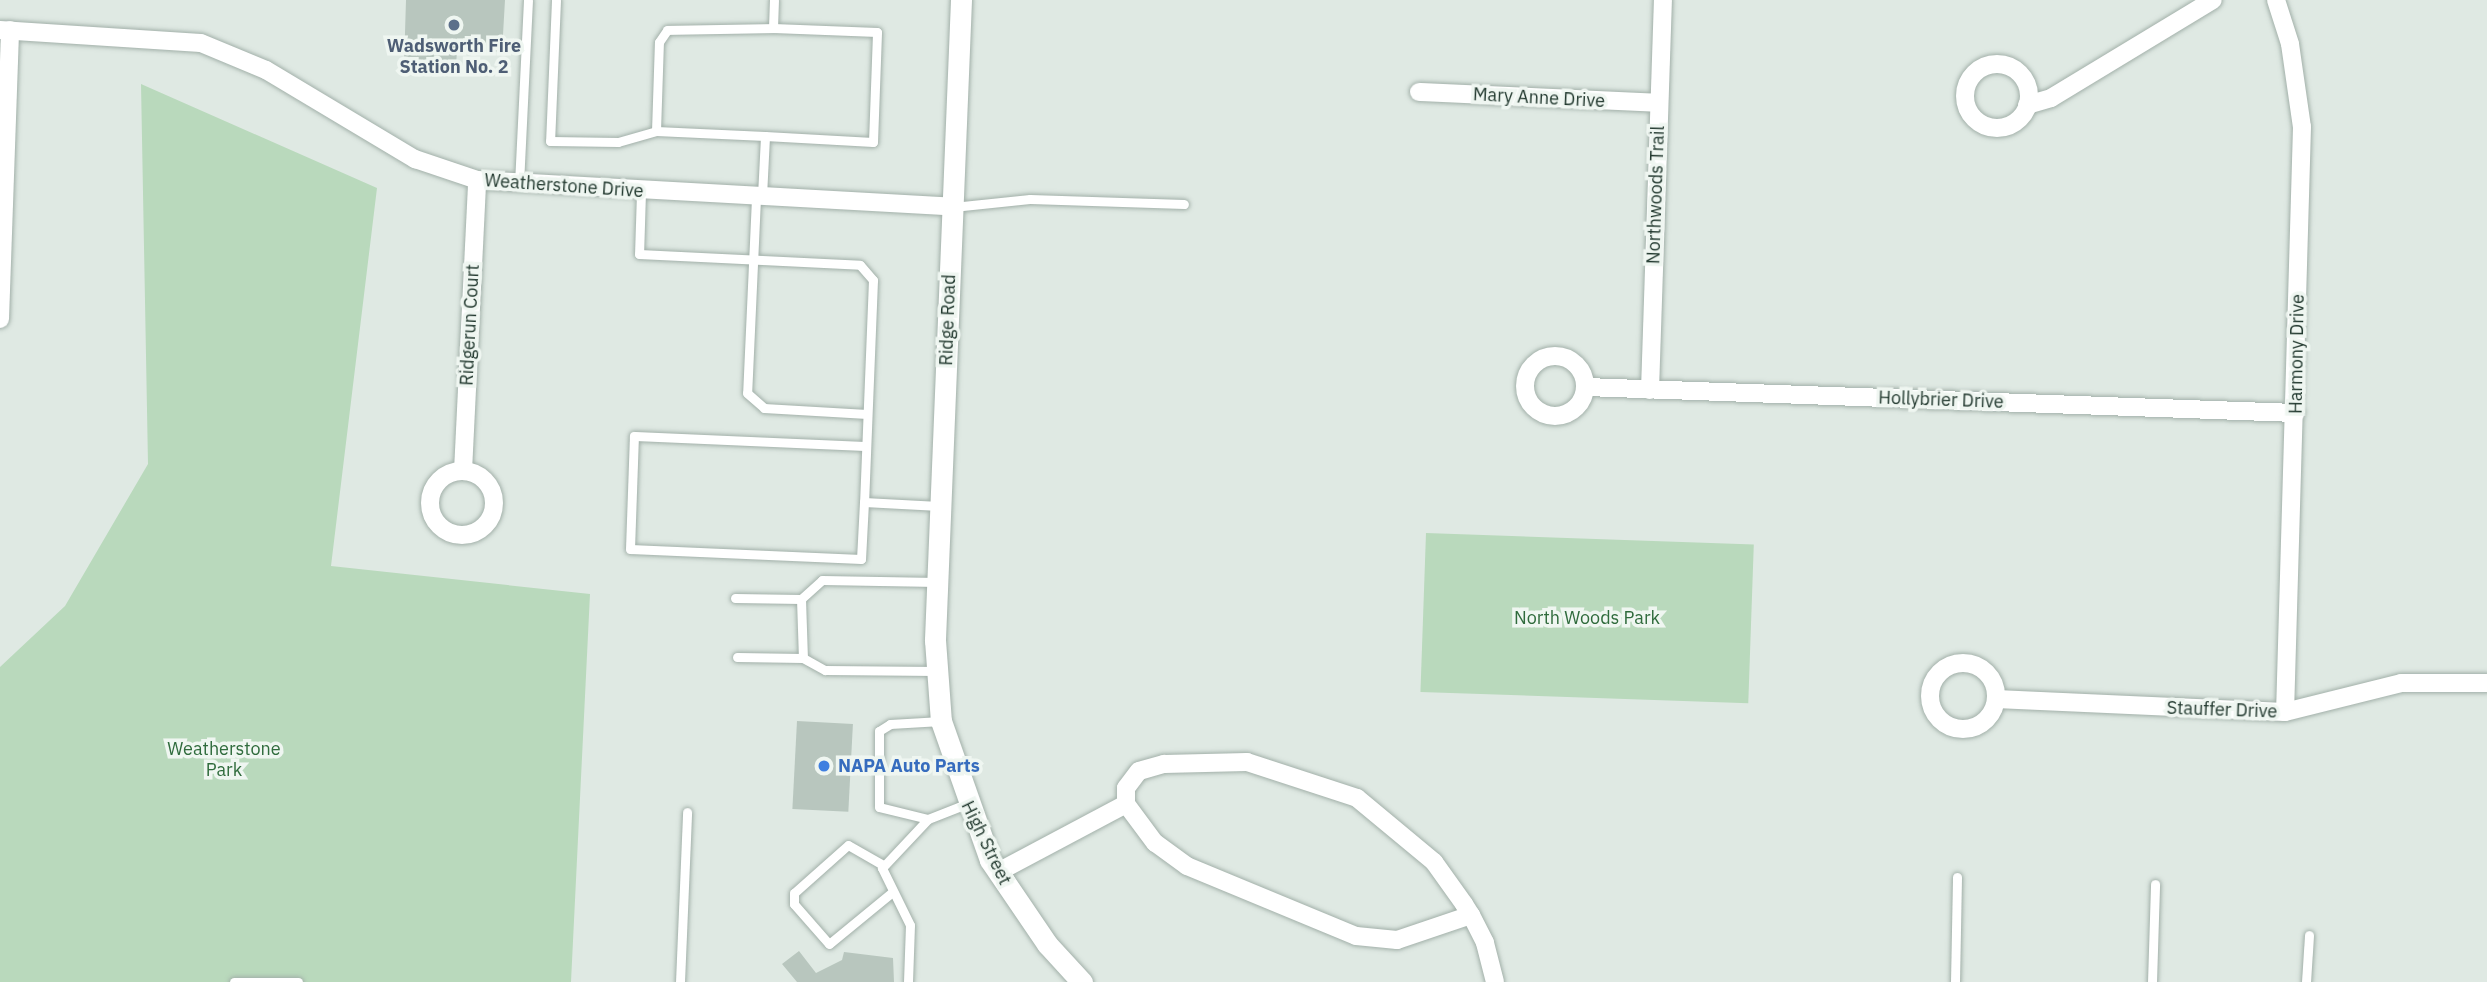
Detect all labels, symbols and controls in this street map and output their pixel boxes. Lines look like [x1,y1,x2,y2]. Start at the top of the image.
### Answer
marker: Wadsworth Fire Station No. 2 [446,17,462,33]
place label: Wadsworth Fire Station No. 2 [387,36,521,78]
street label: Mary Anne Drive [1472,84,1606,112]
street label: Northwoods Trail [1643,126,1669,264]
street label: Weatherstone Drive [484,170,644,202]
street label: Ridgerun Court [456,264,484,386]
street label: Ridge Road [936,274,960,366]
street label: Harmony Drive [2285,294,2309,414]
street label: Hollybrier Drive [1878,387,2004,413]
park label: North Woods Park [1514,607,1660,629]
street label: Stauffer Drive [2166,697,2278,723]
park label: Weatherstone Park [167,739,281,782]
place label: NAPA Auto Parts [838,755,980,777]
marker: NAPA Auto Parts [816,758,832,774]
street label: High Street [956,798,1016,888]

